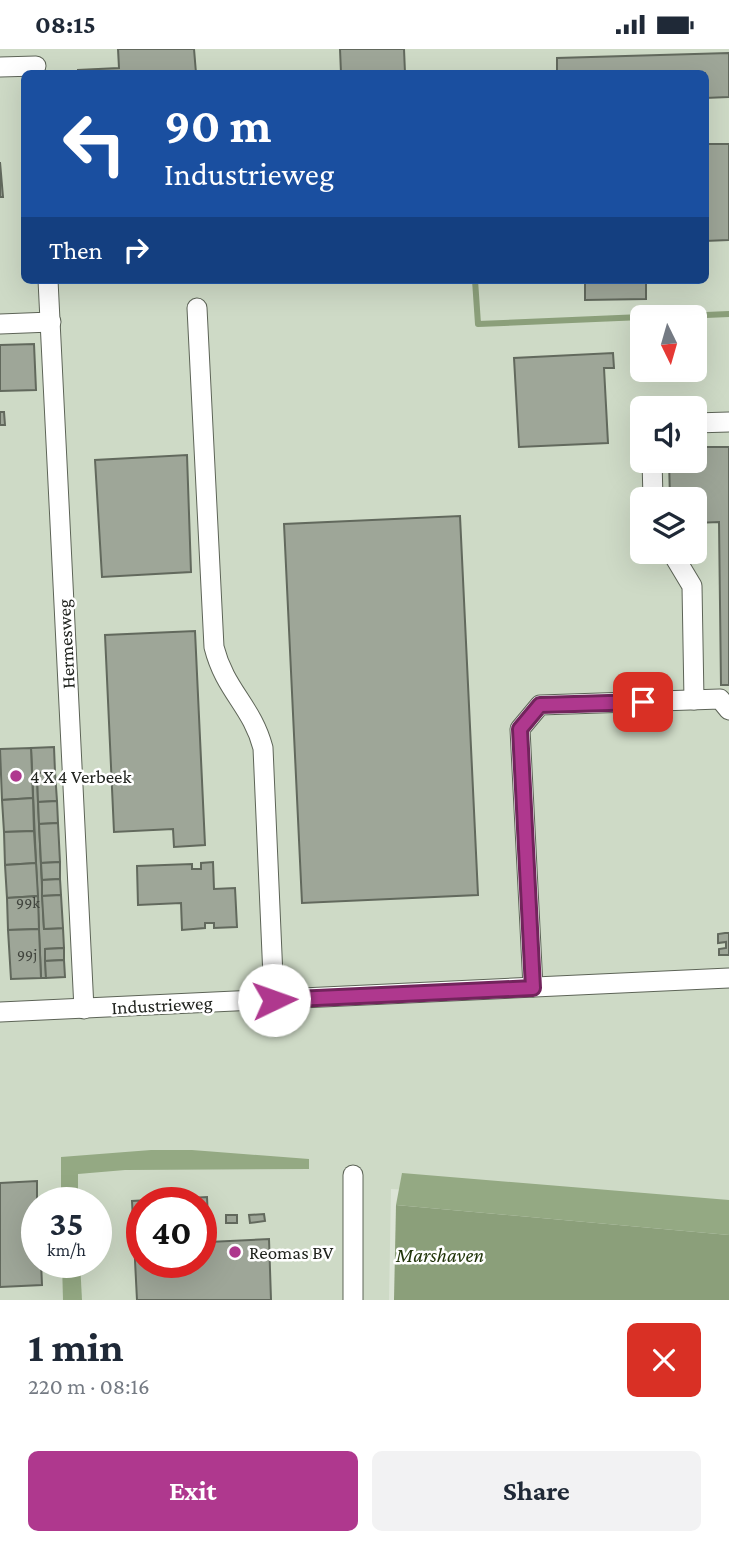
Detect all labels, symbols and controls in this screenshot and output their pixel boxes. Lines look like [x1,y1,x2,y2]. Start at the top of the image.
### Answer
text: 08:15 [35,10,96,39]
icon: left [49,98,140,189]
text: 90 m [164,98,271,153]
text: Industrieweg [164,156,334,192]
icon: right [117,231,155,269]
text: Then [49,236,103,265]
north arrow [630,305,707,381]
map controls [630,305,707,564]
button: sound [630,396,707,473]
button: layers [630,487,707,564]
street label: Hermesweg [53,599,79,689]
pin [613,672,673,732]
icon: arrive [624,683,662,721]
place label: 4 X 4 Verbeek [30,766,132,787]
marker: 4 X 4 Verbeek [8,768,24,784]
house number: 99k [16,894,40,911]
house number: 99j [17,946,37,964]
position arrow [237,963,311,1037]
street label: Industrieweg [111,992,213,1018]
speed limit sign: 40 [126,1187,217,1278]
text: 35 [49,1204,84,1243]
text: km/h [47,1240,86,1260]
place label: Reomas BV [249,1242,333,1263]
water label: Marshaven [395,1243,484,1267]
marker: Reomas BV [227,1244,243,1260]
text: 1 min [28,1323,124,1370]
button: close [627,1323,701,1397]
text: 220 m · 08:16 [28,1373,150,1399]
button: Exit [28,1451,358,1531]
button: Share [372,1451,701,1531]

